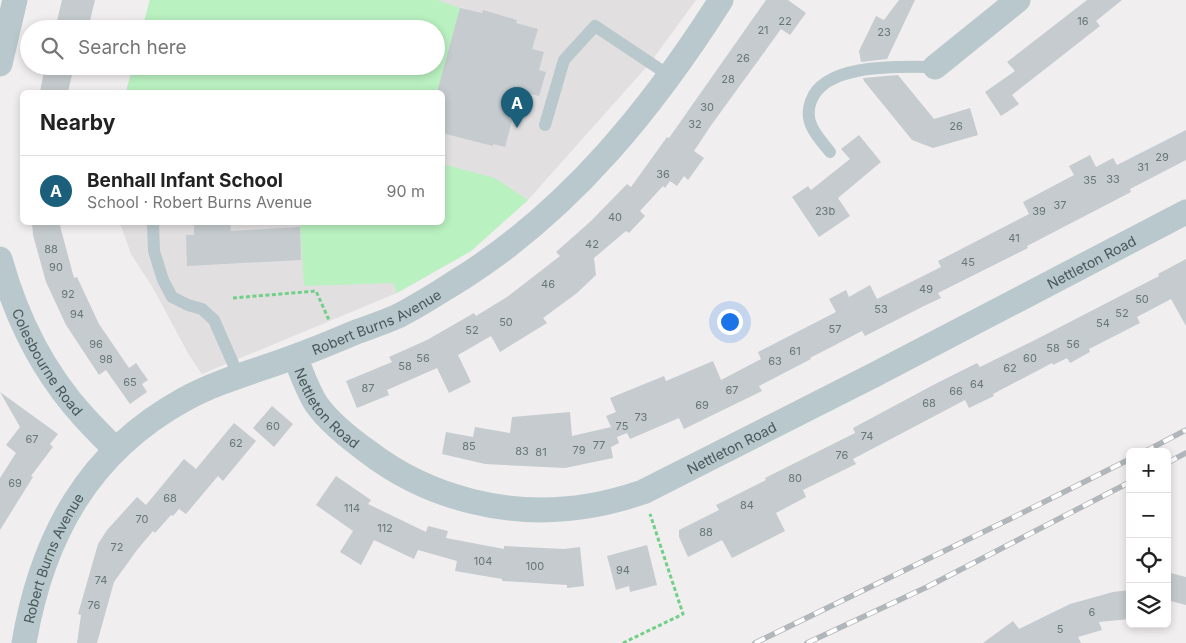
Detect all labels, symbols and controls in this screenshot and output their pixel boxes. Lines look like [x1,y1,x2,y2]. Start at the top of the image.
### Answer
house number: 22 [778,14,792,28]
house number: 16 [1077,14,1089,28]
search box [20,20,445,75]
house number: 21 [757,23,769,37]
house number: 23 [877,25,891,39]
icon: search [38,34,66,62]
text: Search here [78,36,187,59]
house number: 26 [736,51,750,65]
house number: 28 [721,72,735,86]
pin: A [501,87,533,128]
house number: 30 [700,100,714,114]
text: Nearby [40,110,115,135]
house number: 32 [688,117,702,131]
house number: 26 [949,119,963,133]
house number: 29 [1155,150,1169,164]
house number: 31 [1137,160,1149,174]
house number: 36 [656,167,670,181]
text: Benhall Infant School [87,169,283,192]
house number: 33 [1106,172,1120,186]
house number: 35 [1083,173,1097,187]
text: A [50,181,62,201]
text: 90 m [386,181,425,201]
text: School · Robert Burns Avenue [87,192,312,212]
house number: 37 [1053,198,1067,212]
house number: 23b [815,204,835,218]
house number: 39 [1032,204,1046,218]
house number: 40 [608,210,622,224]
house number: 41 [1008,231,1020,245]
street label: Nettleton Road [1044,231,1139,292]
house number: 42 [585,237,599,251]
house number: 88 [44,242,58,256]
house number: 45 [961,255,975,269]
house number: 90 [49,260,63,274]
house number: 46 [541,277,555,291]
house number: 49 [919,282,933,296]
street label: Robert Burns Avenue [309,285,444,358]
house number: 92 [61,287,75,301]
house number: 50 [1135,292,1149,306]
house number: 53 [874,302,888,316]
street label: Colesbourne Road [9,306,87,419]
house number: 52 [1115,306,1129,320]
house number: 94 [70,307,84,321]
your location [717,309,743,335]
house number: 50 [499,315,513,329]
house number: 54 [1096,316,1110,330]
house number: 57 [829,322,841,336]
house number: 52 [465,323,479,337]
house number: 96 [89,337,103,351]
house number: 56 [1066,337,1080,351]
house number: 58 [1046,341,1060,355]
house number: 61 [789,344,801,358]
house number: 56 [416,351,430,365]
house number: 60 [1023,351,1037,365]
house number: 98 [99,352,113,366]
house number: 63 [768,354,782,368]
house number: 58 [398,359,412,373]
house number: 62 [1003,361,1017,375]
street label: Nettleton Road [292,365,363,451]
house number: 65 [123,375,137,389]
house number: 64 [970,377,984,391]
house number: 87 [361,381,375,395]
house number: 67 [725,383,739,397]
house number: 66 [949,384,963,398]
house number: 68 [922,396,936,410]
house number: 69 [695,398,709,412]
house number: 73 [635,410,648,424]
street label: Nettleton Road [684,418,779,477]
house number: 60 [266,419,280,433]
house number: 75 [616,419,629,433]
house number: 74 [861,429,873,443]
house number: 67 [25,432,39,446]
house number: 62 [229,436,243,450]
house number: 77 [593,438,605,452]
house number: 85 [462,439,476,453]
house number: 79 [573,443,586,457]
house number: 83 [515,444,529,458]
house number: 81 [535,445,547,459]
house number: 76 [836,448,849,462]
map controls [1126,448,1171,628]
button: + [1126,448,1171,493]
house number: 80 [788,471,802,485]
house number: 69 [8,476,22,490]
street label: Robert Burns Avenue [19,490,86,625]
house number: 68 [163,491,177,505]
button: − [1126,493,1171,538]
house number: 84 [740,498,754,512]
house number: 114 [344,501,360,515]
house number: 70 [136,512,149,526]
house number: 112 [377,521,393,535]
house number: 88 [699,525,713,539]
button: locate [1126,538,1171,583]
house number: 72 [111,540,123,554]
house number: 104 [474,554,492,568]
house number: 100 [526,559,544,573]
house number: 94 [616,563,630,577]
house number: 74 [95,573,107,587]
button: layers [1126,583,1171,628]
house number: 76 [88,598,101,612]
house number: 6 [1089,605,1096,619]
house number: 5 [1057,622,1064,636]

